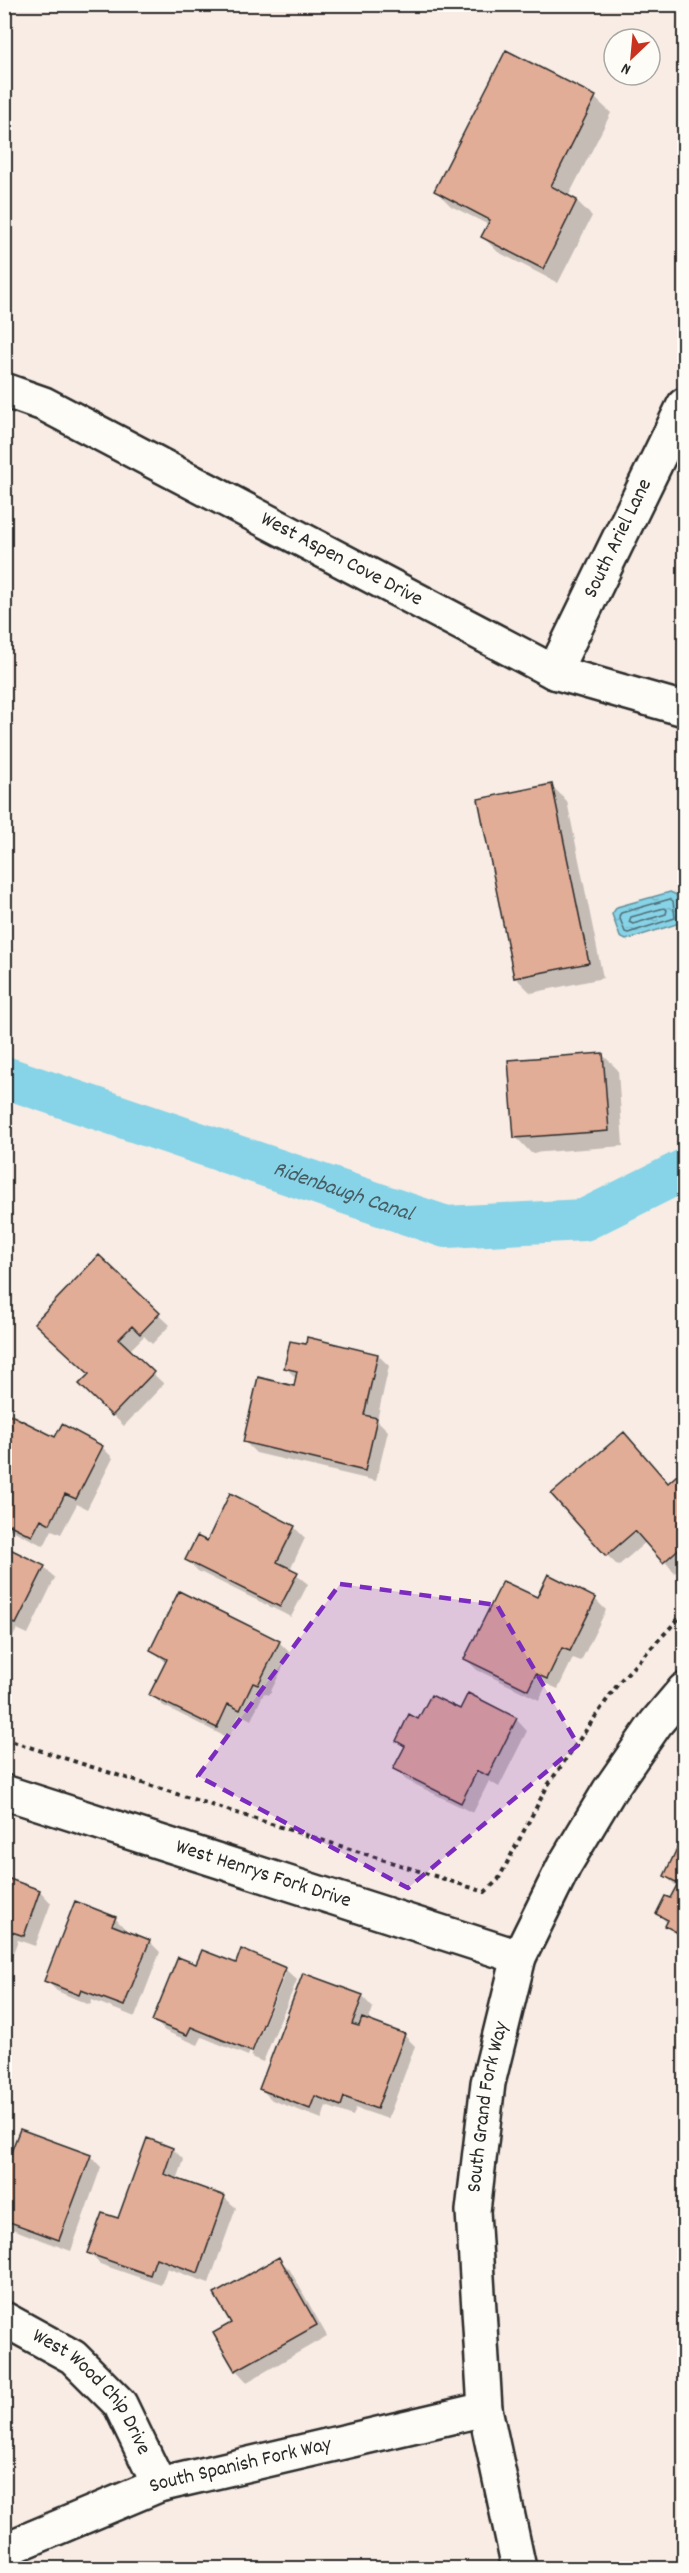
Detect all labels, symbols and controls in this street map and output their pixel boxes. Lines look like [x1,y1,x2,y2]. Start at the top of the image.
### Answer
north arrow [602,27,662,87]
text: N [618,56,635,80]
street label: South Ariel Lane [577,474,661,604]
street label: West Aspen Cove Drive [255,505,428,615]
water label: Ridenbaugh Canal [269,1154,419,1231]
street label: West Henrys Fork Drive [171,1833,355,1917]
street label: South Grand Fork Way [460,2018,518,2194]
street label: West Wood Chip Drive [26,2322,157,2460]
street label: South Spanish Fork Way [145,2430,335,2502]

